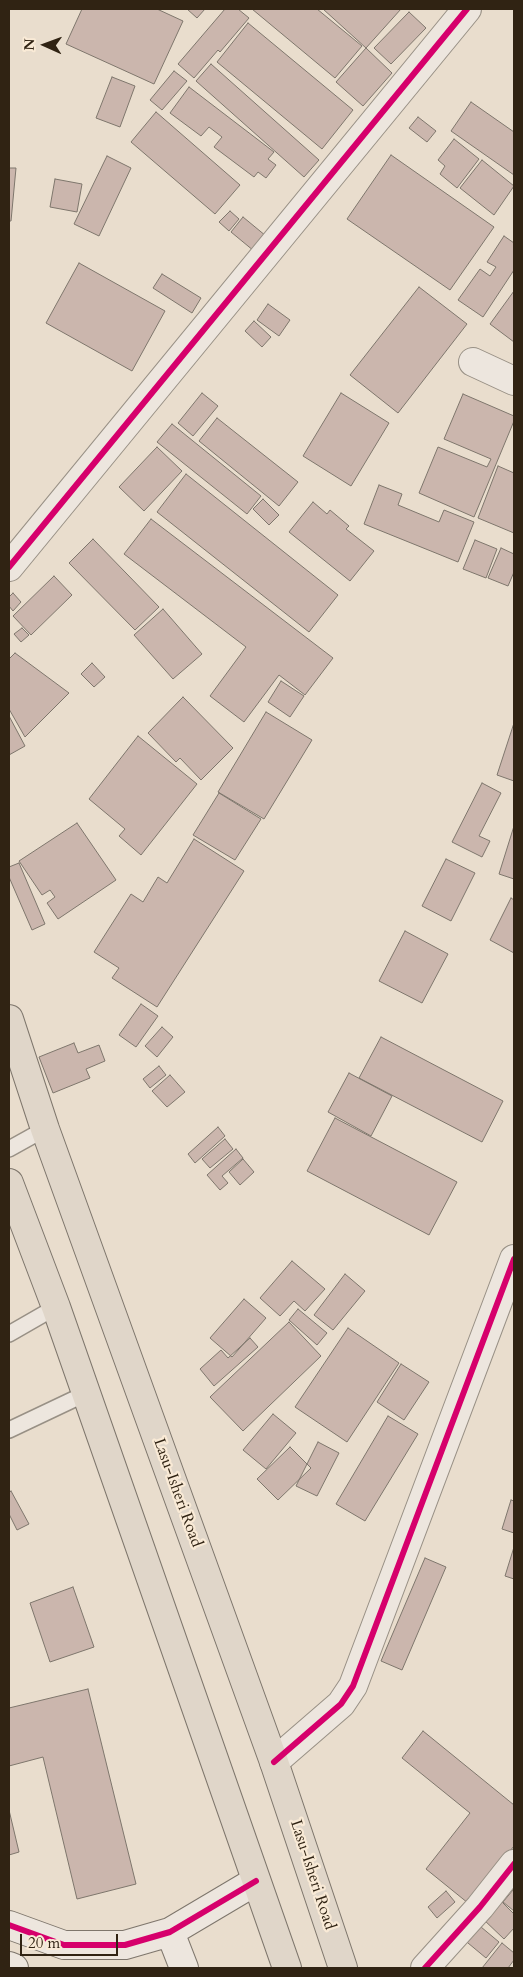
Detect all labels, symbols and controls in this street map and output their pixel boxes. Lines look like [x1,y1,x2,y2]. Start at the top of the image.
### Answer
north arrow [20,20,70,70]
text: N [20,38,39,51]
street label: Lasu-Isheri Road [148,1436,206,1550]
street label: Lasu-Isheri Road [285,1818,339,1932]
scale bar [22,1924,120,1956]
text: 20 m [28,1933,60,1953]

